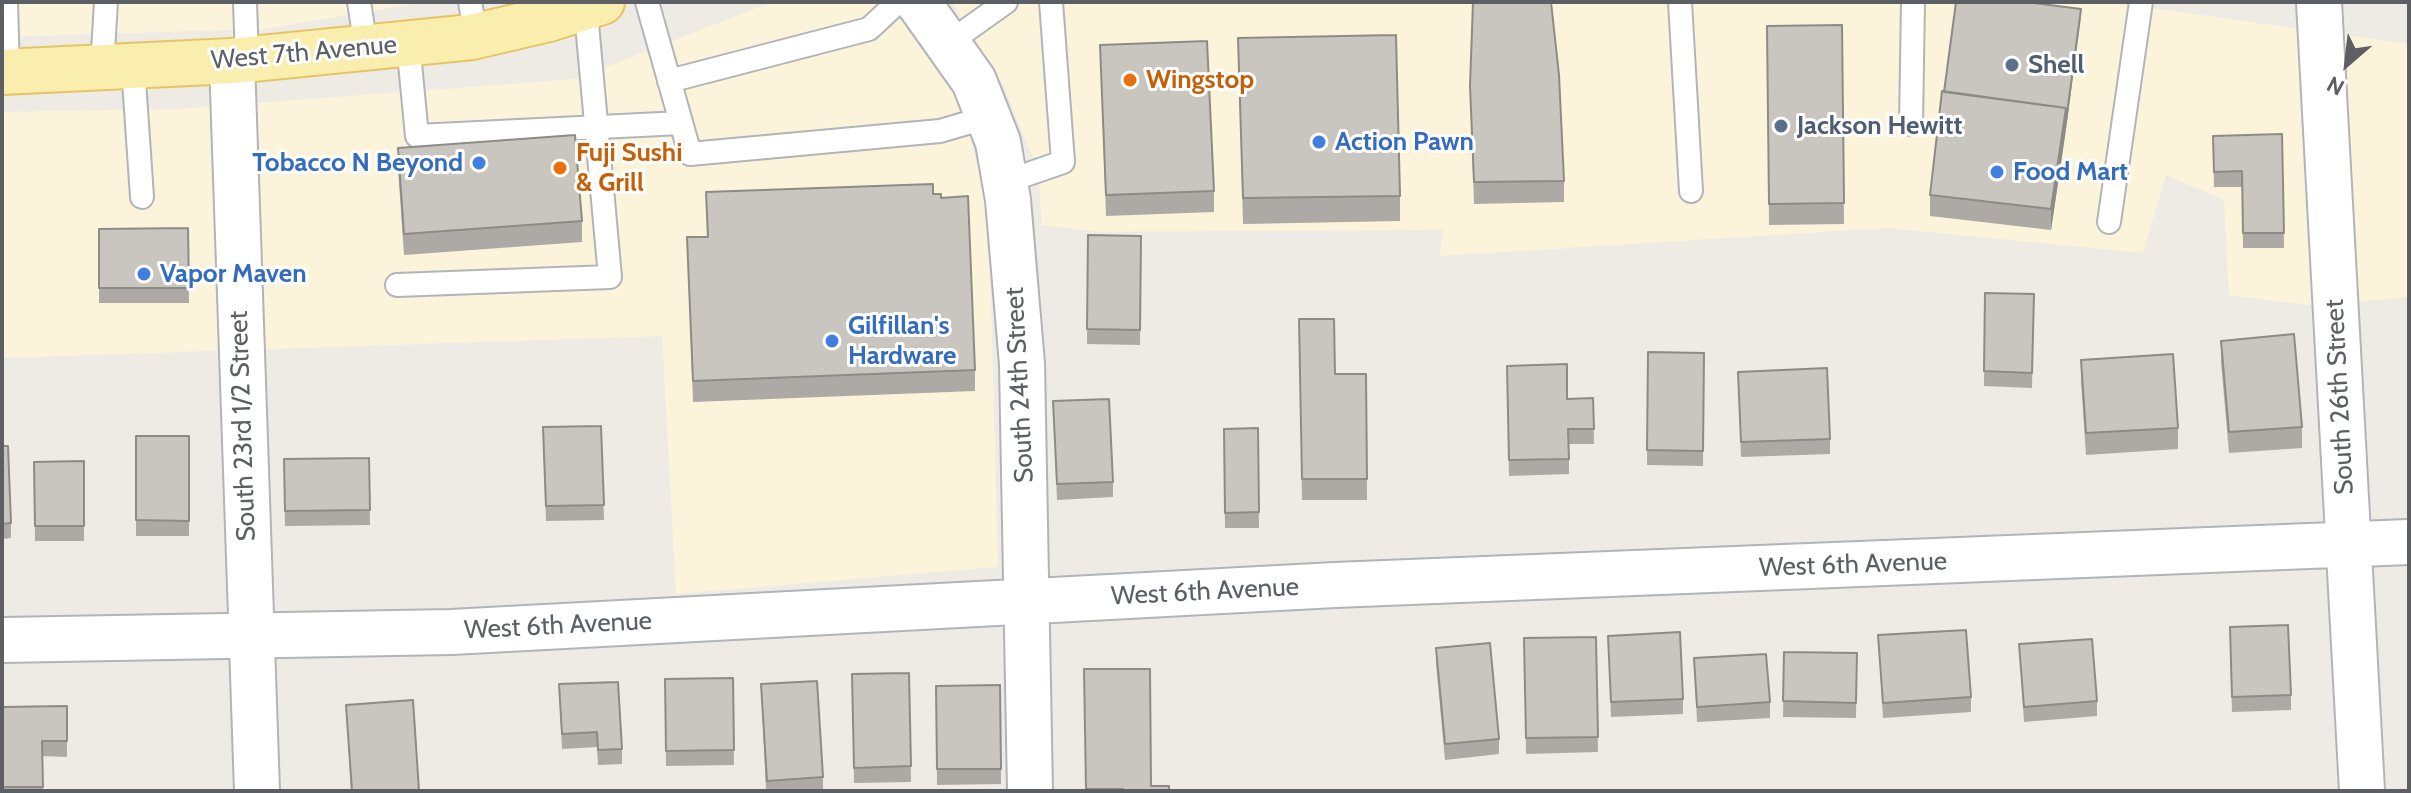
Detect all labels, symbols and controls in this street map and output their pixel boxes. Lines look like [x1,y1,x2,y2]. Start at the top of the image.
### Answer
north arrow [2307,24,2387,104]
street label: West 7th Avenue [210,29,398,77]
place label: Shell [2028,49,2084,81]
marker: Shell [2003,56,2021,74]
place label: Wingstop [1146,64,1254,96]
text: N [2322,70,2349,101]
marker: Wingstop [1121,71,1139,89]
place label: Jackson Hewitt [1797,110,1962,142]
marker: Jackson Hewitt [1772,117,1790,135]
place label: Action Pawn [1335,126,1474,158]
marker: Action Pawn [1310,133,1328,151]
place label: Fuji Sushi & Grill [576,137,682,198]
place label: Tobacco N Beyond [252,147,463,179]
marker: Tobacco N Beyond [470,154,488,172]
place label: Food Mart [2013,156,2128,188]
marker: Fuji Sushi & Grill [551,159,569,177]
marker: Food Mart [1988,163,2006,181]
place label: Vapor Maven [160,258,307,290]
marker: Vapor Maven [135,265,153,283]
street label: South 24th Street [999,286,1041,484]
street label: South 26th Street [2319,298,2361,496]
street label: South 23rd 1/2 Street [223,310,263,542]
place label: Gilfillan's Hardware [848,310,956,372]
marker: Gilfillan's Hardware [823,332,841,350]
street label: West 6th Avenue [1758,546,1948,584]
street label: West 6th Avenue [1110,571,1300,613]
street label: West 6th Avenue [463,605,653,647]

